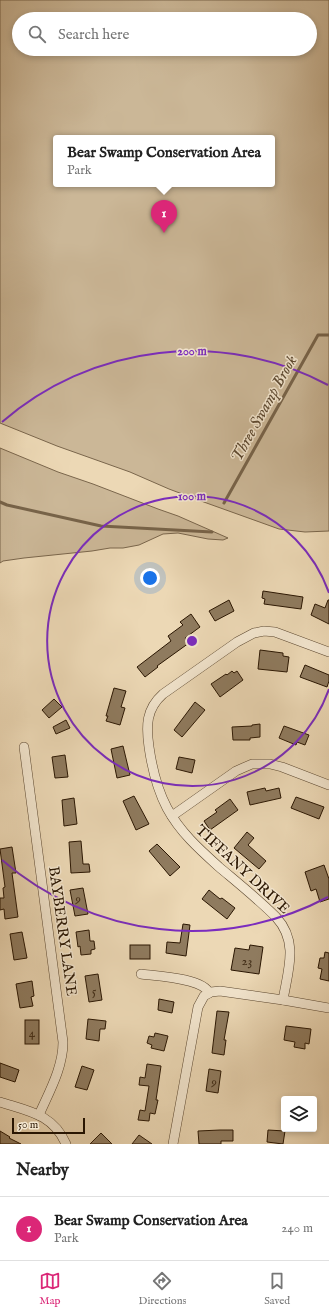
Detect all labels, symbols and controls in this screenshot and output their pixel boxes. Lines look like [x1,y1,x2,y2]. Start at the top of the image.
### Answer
search box [12,12,317,56]
icon: search [26,23,48,45]
text: Search here [58,25,129,44]
popup [53,135,275,187]
text: Bear Swamp Conservation Area [67,143,261,162]
text: Park [67,162,92,179]
pin: 1 [151,200,177,233]
text: 200 m [177,344,207,359]
water label: Three Swamp Brook [227,352,303,466]
text: 100 m [178,489,207,504]
your location [140,568,160,588]
centre of rings [185,634,199,648]
street label: TIFFANY DRIVE [191,821,294,918]
street label: BAYBERRY LANE [44,865,81,997]
house number: 9 [74,891,81,908]
house number: 23 [242,953,253,970]
house number: 5 [92,983,97,1000]
house number: 4 [29,1025,36,1042]
house number: 9 [210,1074,217,1091]
map controls [281,1096,317,1132]
button: layers [281,1096,317,1132]
scale bar [12,1116,85,1135]
text: 50 m [18,1118,38,1132]
text: Nearby [16,1160,69,1181]
text: Bear Swamp Conservation Area [54,1211,248,1230]
text: 1 [27,1220,31,1237]
text: 240 m [281,1220,313,1237]
text: Park [54,1230,79,1247]
tab: Map [39,1270,61,1308]
tab: Directions [139,1270,186,1308]
tab: Saved [264,1270,290,1308]

